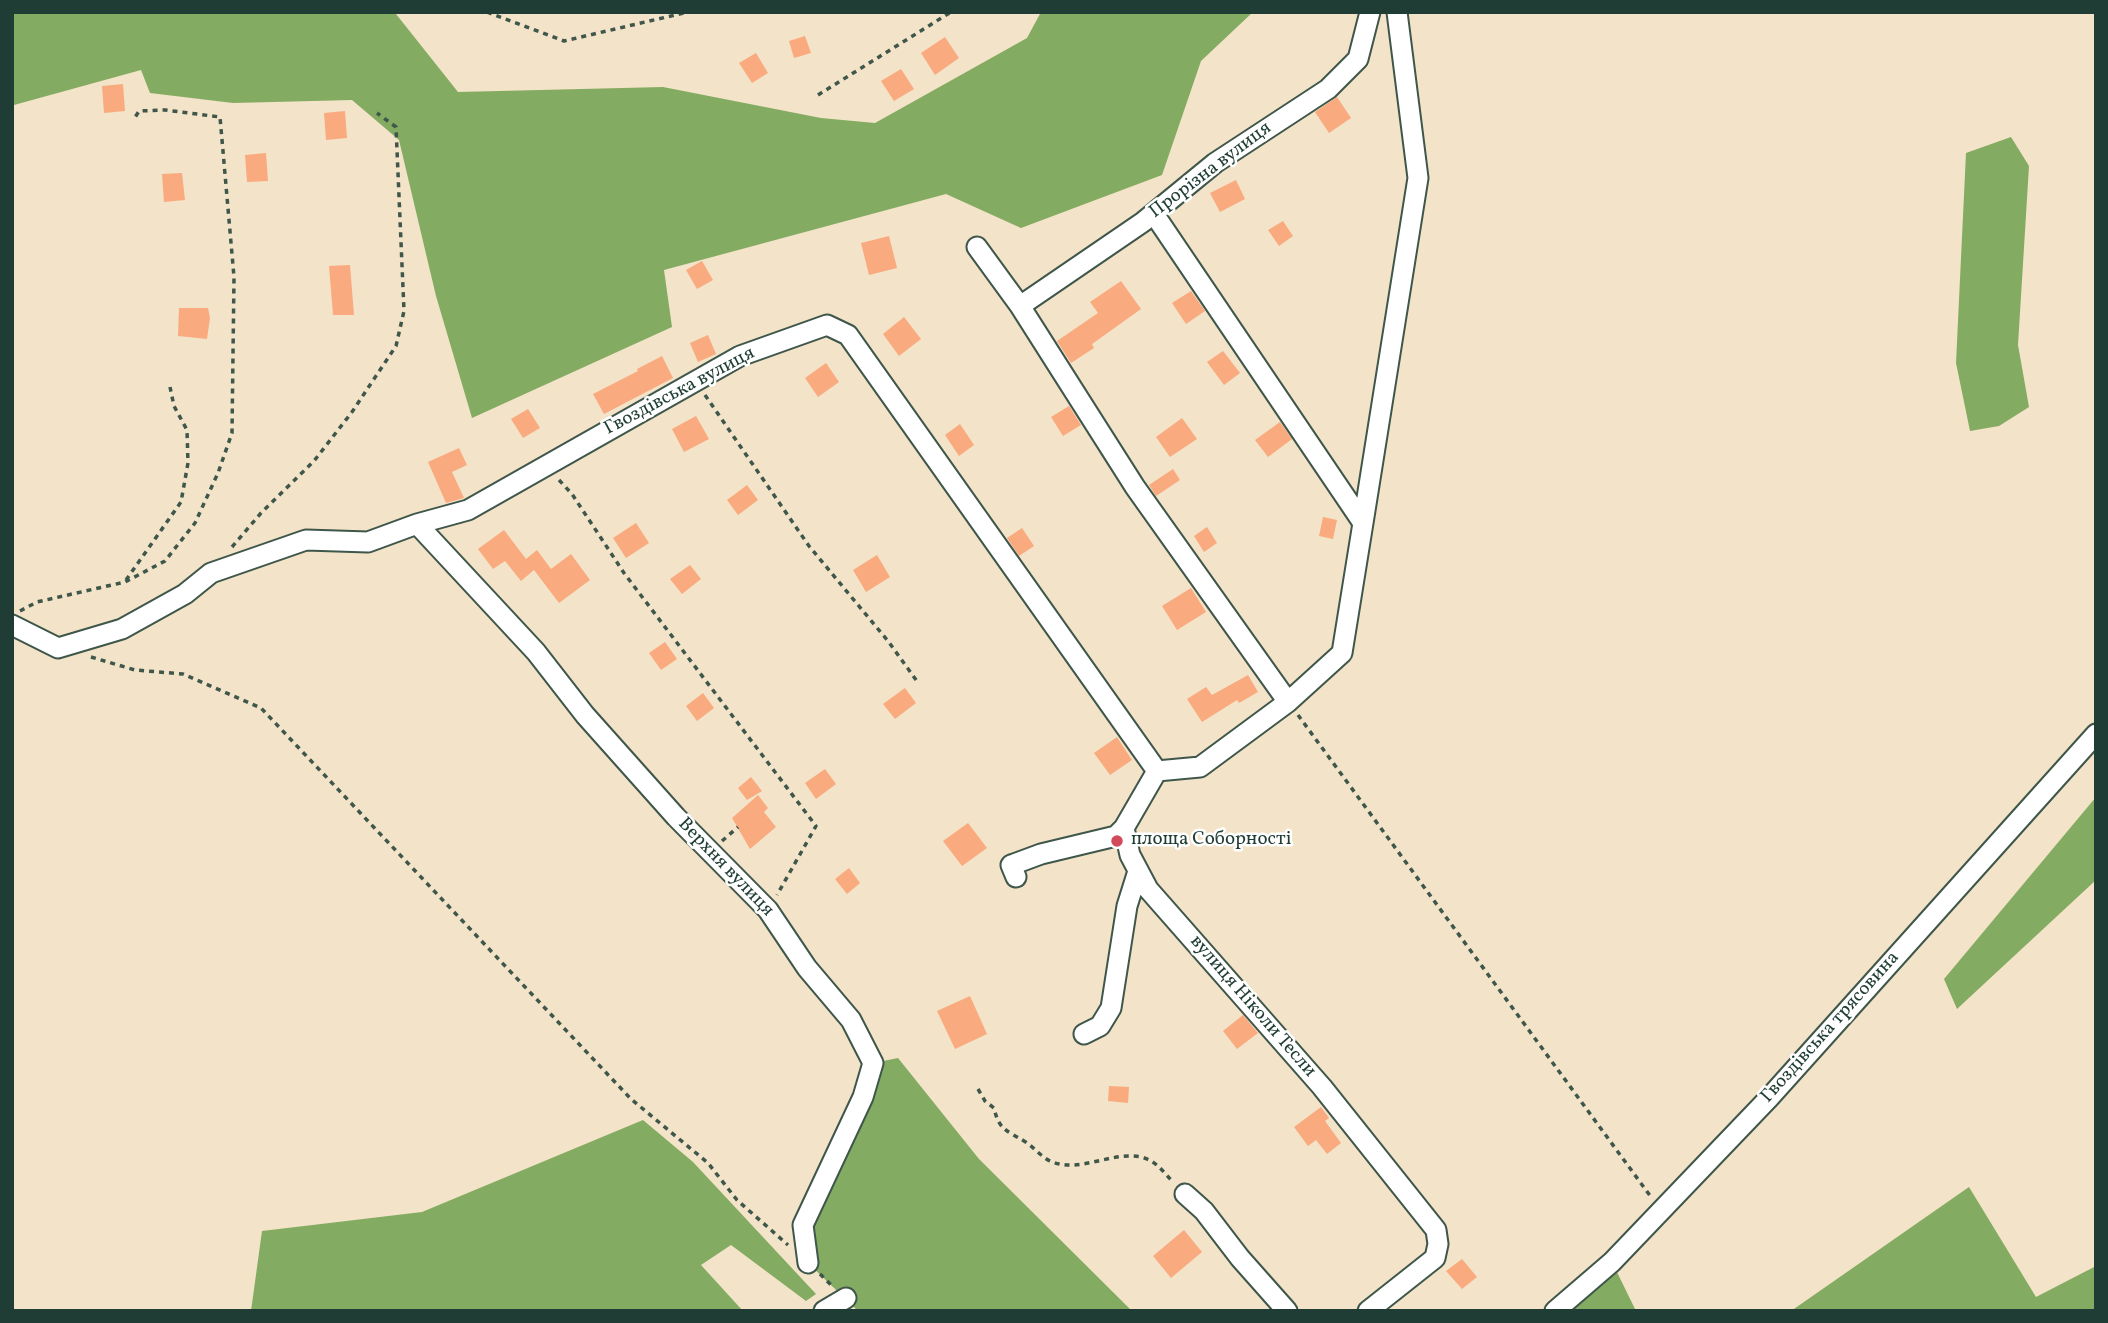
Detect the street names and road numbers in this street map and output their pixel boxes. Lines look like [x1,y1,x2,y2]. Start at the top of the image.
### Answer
street label: Прорізна вулиця [1145,118,1277,224]
street label: Гвоздівська вулиця [601,343,759,441]
street label: Верхня вулиця [672,814,778,922]
street label: вулиця Ніколи Тесли [1184,931,1320,1083]
street label: Гвоздівська трясовина [1757,947,1905,1109]

